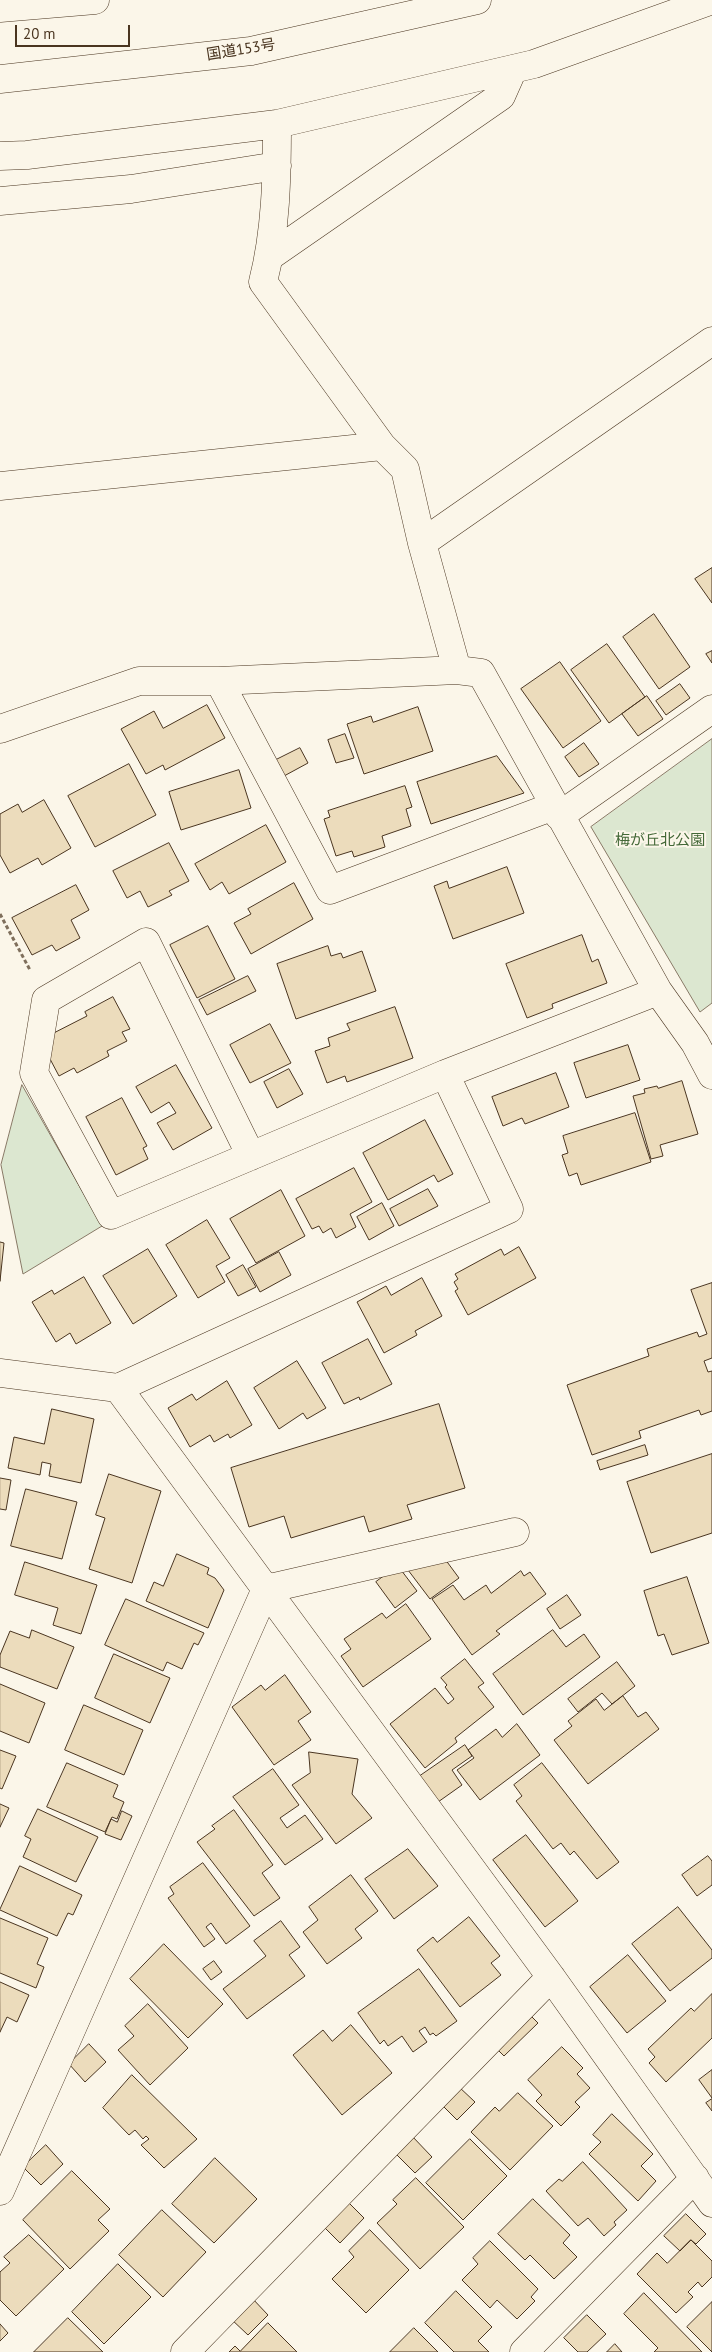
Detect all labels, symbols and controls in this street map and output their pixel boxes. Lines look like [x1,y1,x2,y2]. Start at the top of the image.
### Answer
scale bar [18,15,132,47]
text: 20 m [23,24,56,43]
street label: 国道153号 [205,36,277,64]
park label: 梅が丘北公園 [615,832,705,850]

